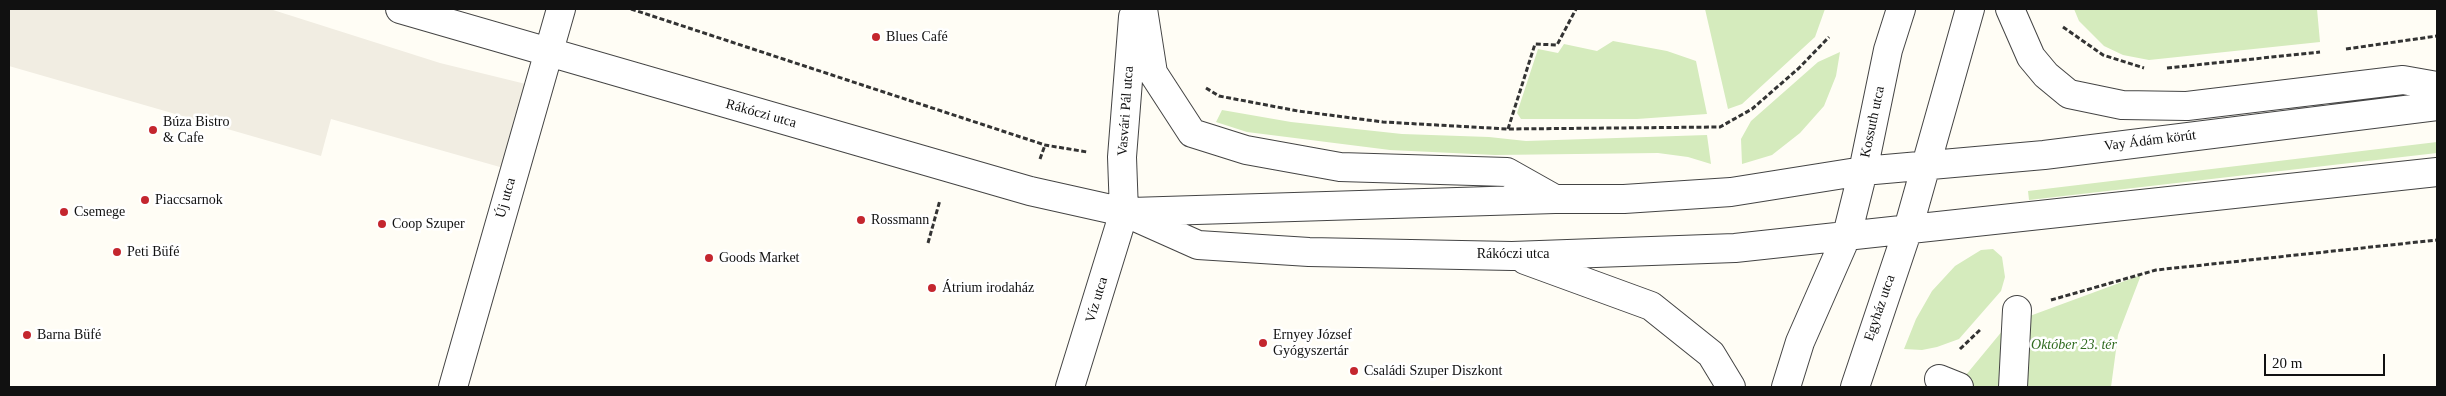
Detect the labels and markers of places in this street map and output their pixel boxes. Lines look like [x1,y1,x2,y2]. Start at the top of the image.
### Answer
place label: Blues Café [886,29,948,45]
marker: Blues Café [870,31,882,43]
place label: Búza Bistro & Cafe [163,114,229,146]
marker: Búza Bistro & Cafe [147,124,159,136]
place label: Piaccsarnok [155,192,223,208]
marker: Piaccsarnok [139,194,151,206]
place label: Csemege [74,204,125,220]
marker: Csemege [58,206,70,218]
place label: Rossmann [871,212,929,228]
marker: Rossmann [855,214,867,226]
place label: Coop Szuper [392,216,465,232]
marker: Coop Szuper [376,218,388,230]
place label: Peti Büfé [127,244,179,260]
marker: Peti Büfé [111,246,123,258]
place label: Goods Market [719,250,799,266]
marker: Goods Market [703,252,715,264]
place label: Átrium irodaház [942,280,1034,296]
marker: Átrium irodaház [926,282,938,294]
place label: Barna Büfé [37,327,101,343]
place label: Ernyey József Gyógyszertár [1273,327,1352,360]
marker: Barna Büfé [21,329,33,341]
marker: Ernyey József Gyógyszertár [1257,337,1269,349]
place label: Családi Szuper Diszkont [1364,363,1502,379]
marker: Családi Szuper Diszkont [1348,365,1360,377]

